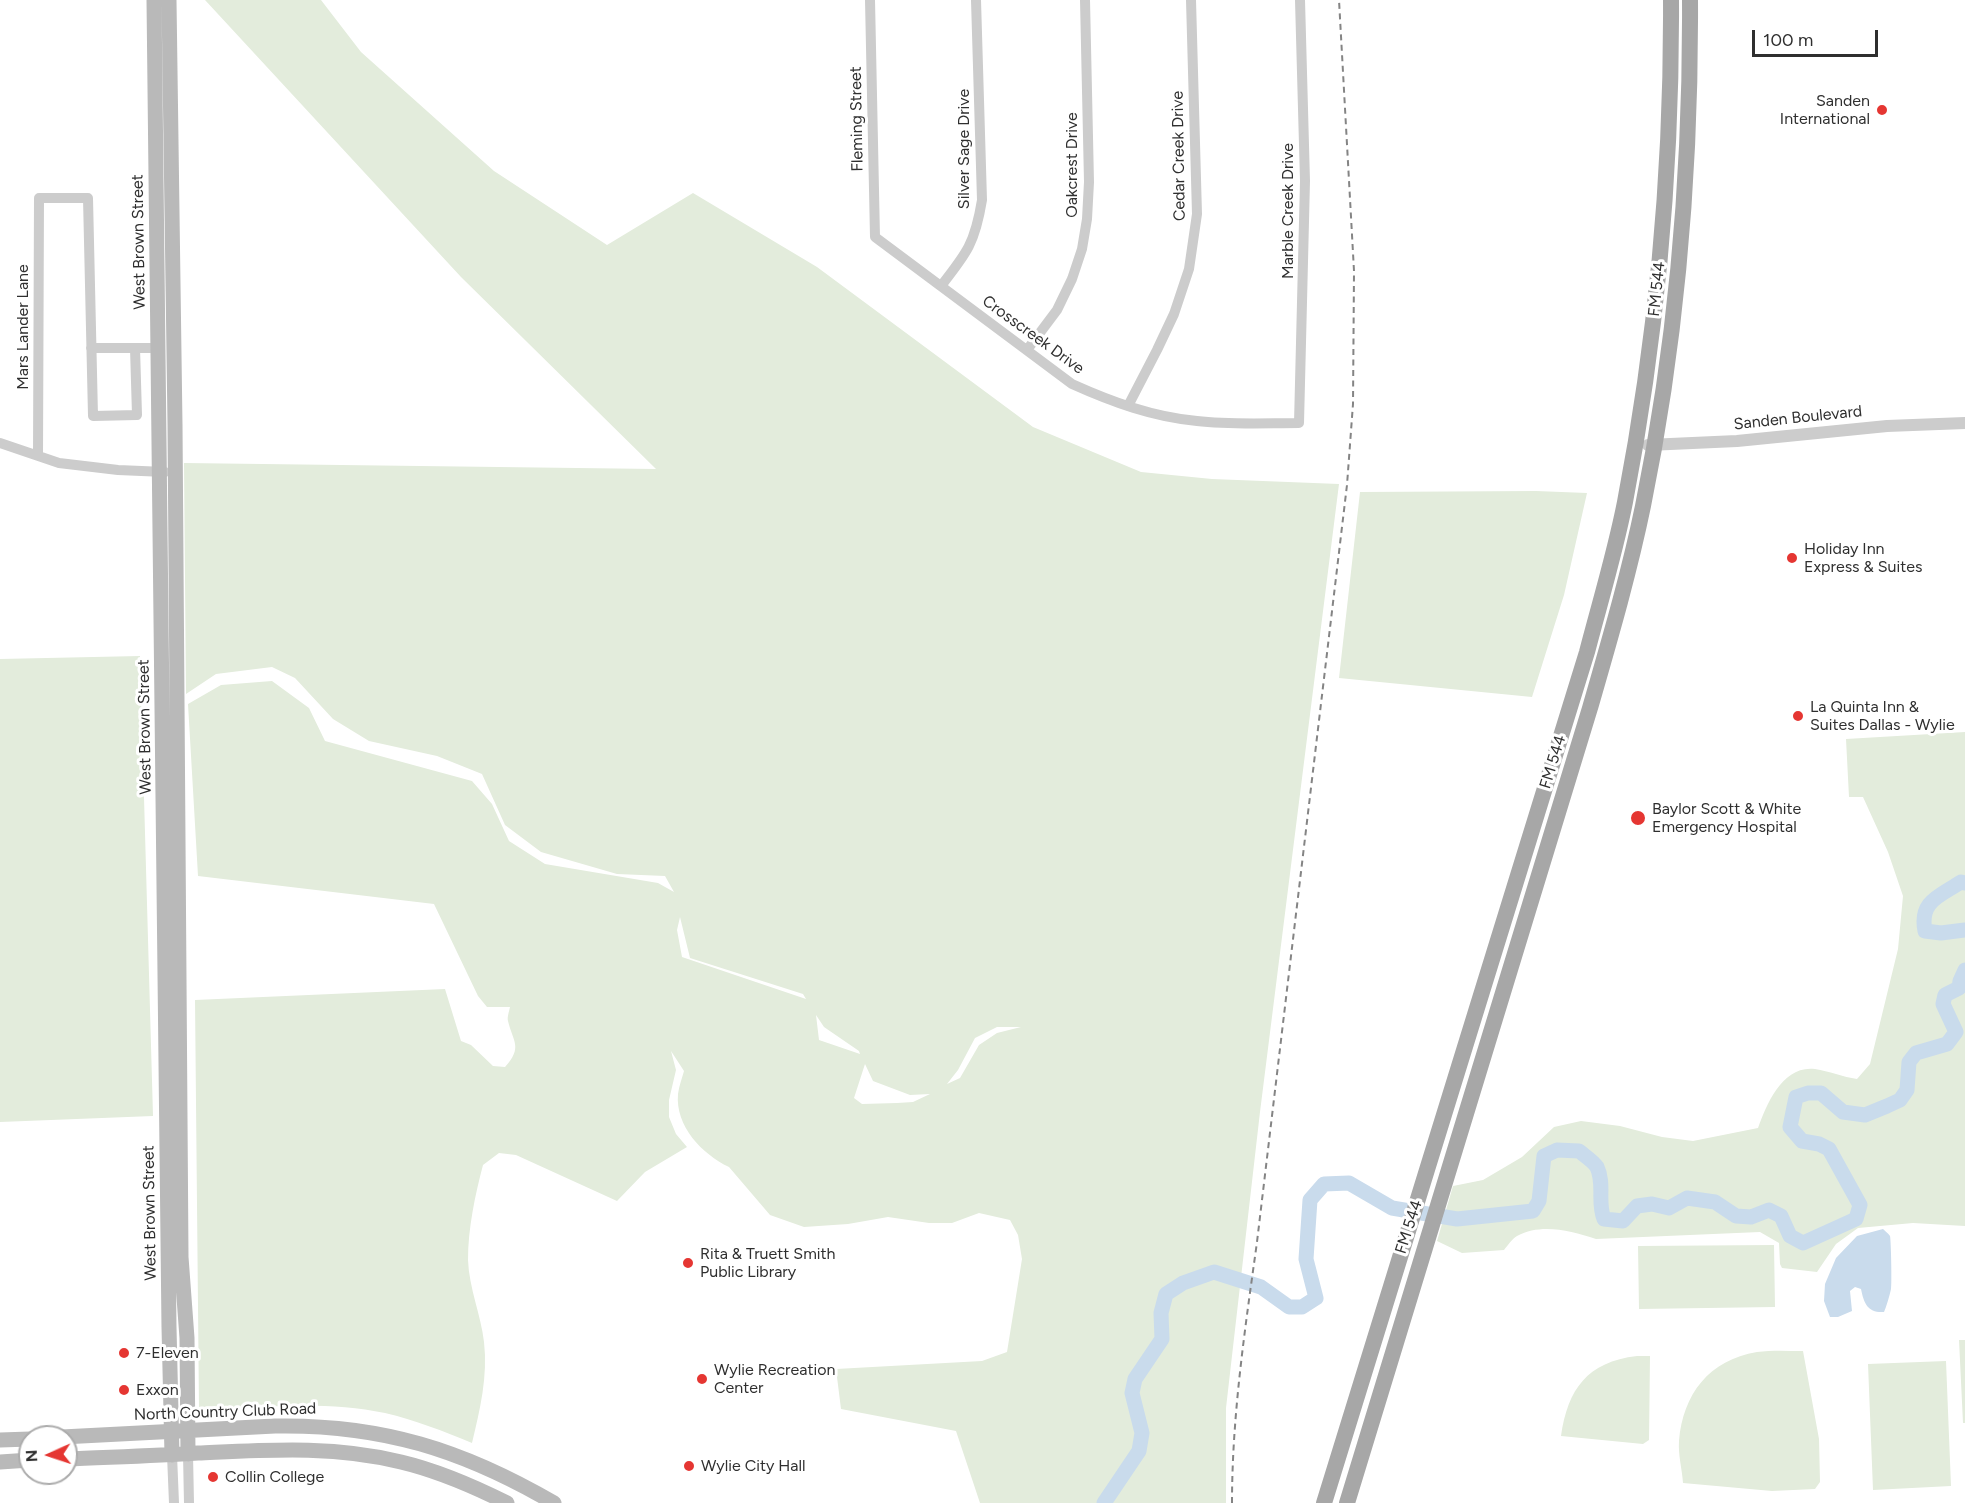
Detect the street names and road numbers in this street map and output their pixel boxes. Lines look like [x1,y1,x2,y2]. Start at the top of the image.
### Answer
street label: Fleming Street [846,66,868,172]
street label: Silver Sage Drive [954,89,974,209]
street label: Cedar Creek Drive [1168,91,1190,221]
street label: Oakcrest Drive [1062,112,1082,218]
street label: Marble Creek Drive [1278,143,1298,279]
street label: West Brown Street [128,174,150,310]
street label: FM 544 [1645,261,1669,317]
street label: Mars Lander Lane [13,264,33,390]
street label: Crosscreek Drive [978,292,1088,378]
street label: Sanden Boulevard [1733,402,1863,434]
street label: West Brown Street [134,659,156,795]
street label: FM 544 [1536,733,1570,791]
street label: West Brown Street [139,1145,161,1281]
street label: FM 544 [1391,1198,1427,1256]
street label: North Country Club Road [133,1399,317,1425]

